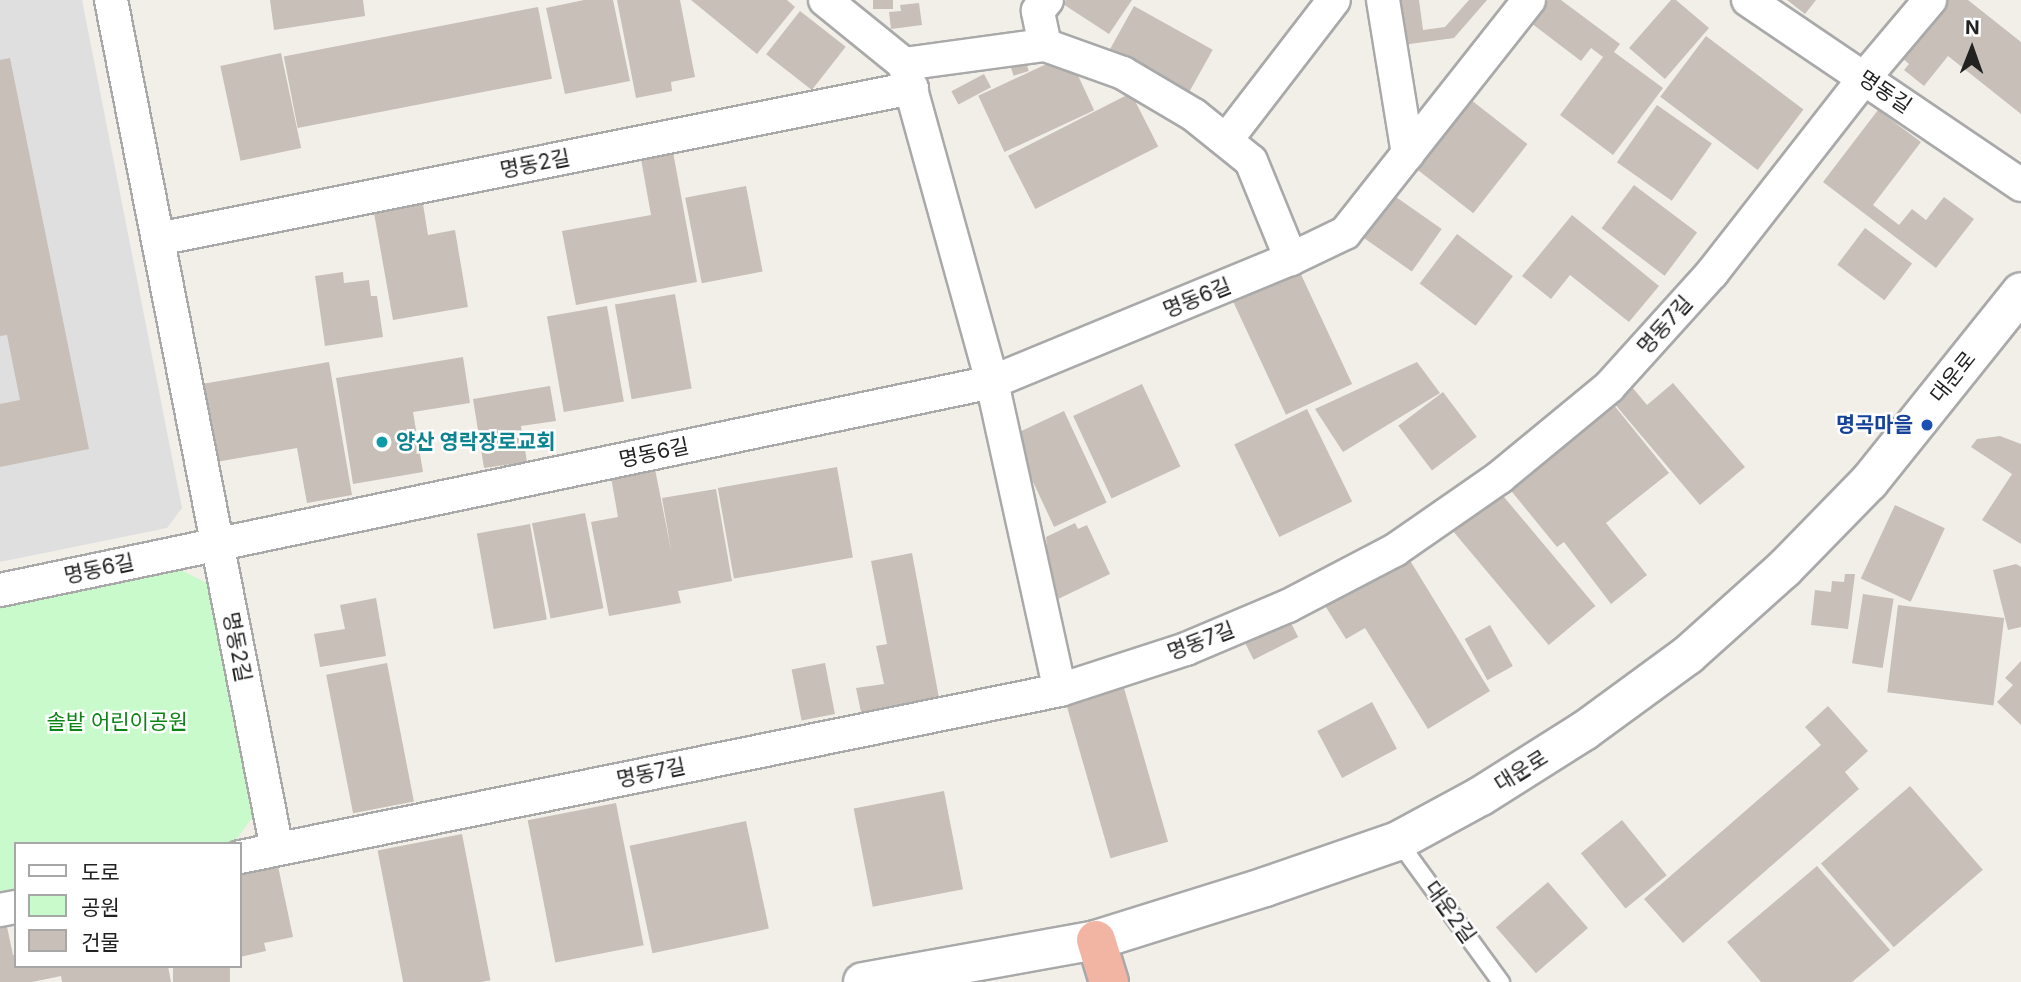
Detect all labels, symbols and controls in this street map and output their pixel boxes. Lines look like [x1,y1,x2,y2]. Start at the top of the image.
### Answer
north arrow [1937,14,2007,84]
text: N [1965,16,1980,39]
street label: 명동길 [1854,65,1916,119]
street label: 명동2길 [498,145,572,183]
street label: 명동6길 [1159,273,1235,323]
street label: 명동7길 [1632,291,1698,359]
street label: 대운로 [1925,347,1981,407]
place label: 명곡마을 [1836,412,1913,438]
marker: 명곡마을 [1919,417,1935,433]
place label: 양산 영락장로교회 [396,429,556,455]
street label: 명동6길 [617,433,691,473]
marker: 양산 영락장로교회 [374,434,390,450]
street label: 명동6길 [62,549,136,589]
street label: 명동2길 [218,610,256,684]
street label: 명동7길 [1164,617,1238,665]
park label: 솔밭 어린이공원 [46,709,188,735]
street label: 대운로 [1490,745,1552,797]
street label: 명동7길 [614,753,688,793]
legend [14,842,242,968]
text: 도로 [81,860,120,885]
street label: 대운2길 [1419,876,1481,948]
text: 공원 [81,895,120,920]
text: 건물 [81,930,120,955]

